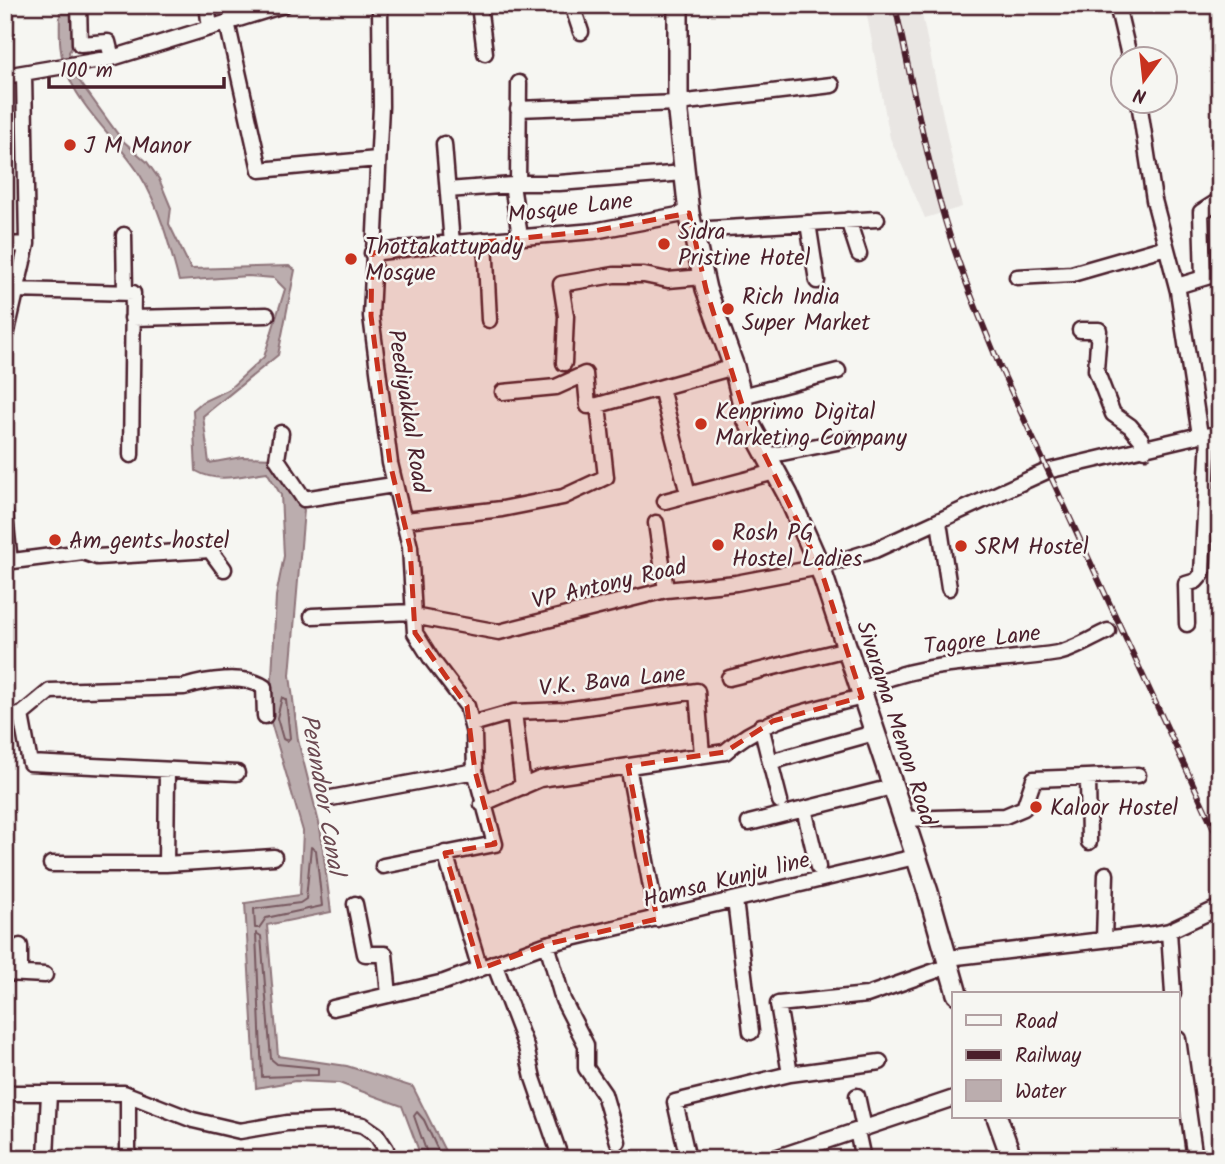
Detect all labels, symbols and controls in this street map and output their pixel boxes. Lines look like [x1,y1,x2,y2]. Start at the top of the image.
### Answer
scale bar [49,46,224,90]
north arrow [1110,46,1180,116]
text: 100 m [60,55,113,88]
text: N [1130,78,1150,111]
place label: J M Manor [84,129,192,165]
marker: J M Manor [62,137,78,153]
street label: Mosque Lane [506,183,635,235]
place label: Sidra Pristine Hotel [678,215,811,277]
place label: Thottakattupady Mosque [365,230,523,292]
marker: Sidra Pristine Hotel [656,236,672,252]
marker: Thottakattupady Mosque [343,251,359,267]
place label: Rich India Super Market [742,280,871,342]
marker: Rich India Super Market [720,301,736,317]
street label: Peediyakkal Road [376,327,438,496]
place label: Kenprimo Digital Marketing Company [715,395,907,457]
marker: Kenprimo Digital Marketing Company [693,416,709,432]
place label: Rosh PG Hostel Ladies [732,516,862,578]
place label: Am gents hostel [69,524,230,560]
place label: SRM Hostel [975,530,1089,566]
marker: Am gents hostel [47,532,63,548]
marker: Rosh PG Hostel Ladies [710,537,726,553]
marker: SRM Hostel [953,538,969,554]
street label: VP Antony Road [528,550,691,620]
street label: Sivarama Menon Road [845,616,945,831]
street label: Tagore Lane [922,616,1043,666]
street label: V.K. Bava Lane [537,656,687,708]
water label: Perandoor Canal [288,711,356,882]
place label: Kaloor Hostel [1050,791,1179,827]
marker: Kaloor Hostel [1028,799,1044,815]
street label: Hamsa Kunju line [639,843,814,919]
legend [952,992,1180,1118]
text: Road [1015,1006,1058,1039]
text: Railway [1015,1040,1081,1073]
text: Water [1015,1076,1067,1109]

